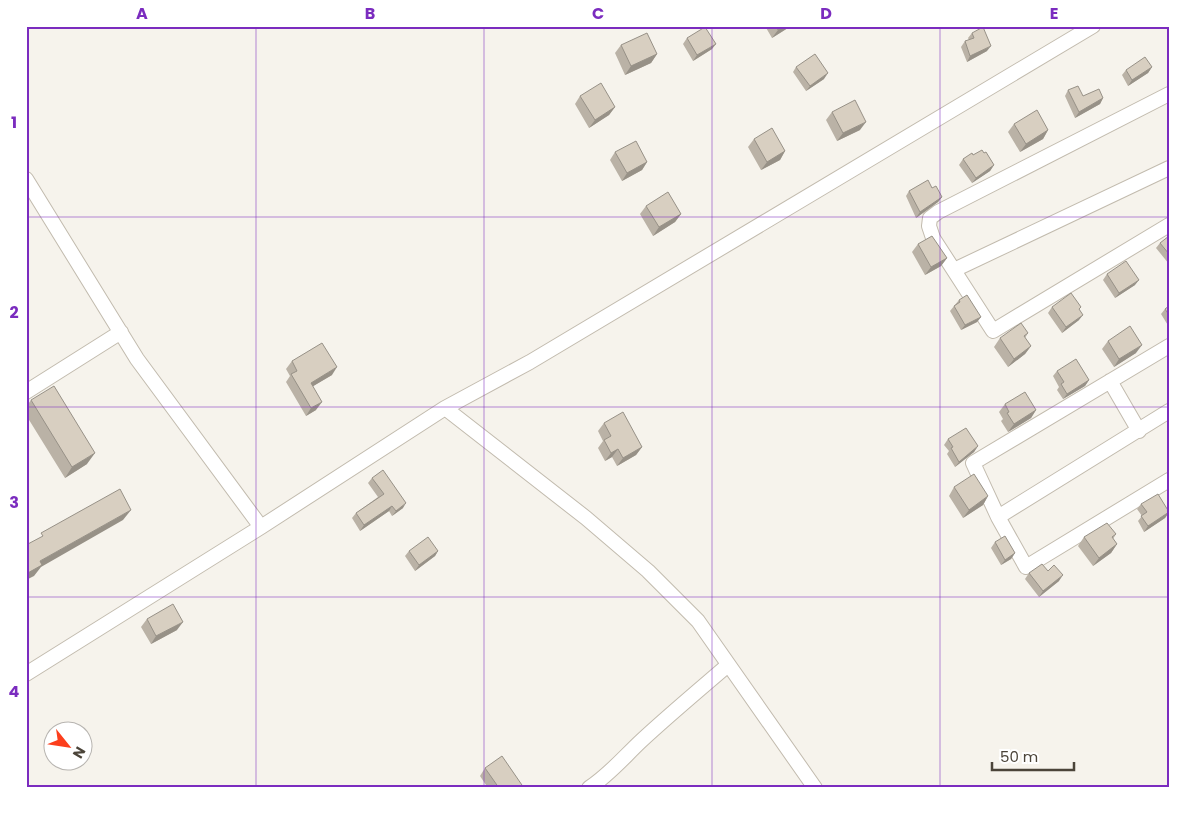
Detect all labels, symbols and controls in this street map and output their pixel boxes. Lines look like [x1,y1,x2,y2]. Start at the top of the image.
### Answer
text: A [136,2,148,25]
text: B [365,2,375,25]
text: C [592,2,604,25]
text: D [820,2,832,25]
text: E [1050,2,1058,25]
text: 1 [11,111,17,134]
text: 2 [9,301,19,324]
text: 3 [9,491,19,514]
text: 4 [9,680,20,703]
north arrow [42,722,92,772]
scale bar [992,739,1075,771]
text: N [68,743,91,762]
text: 50 m [1000,746,1038,767]

